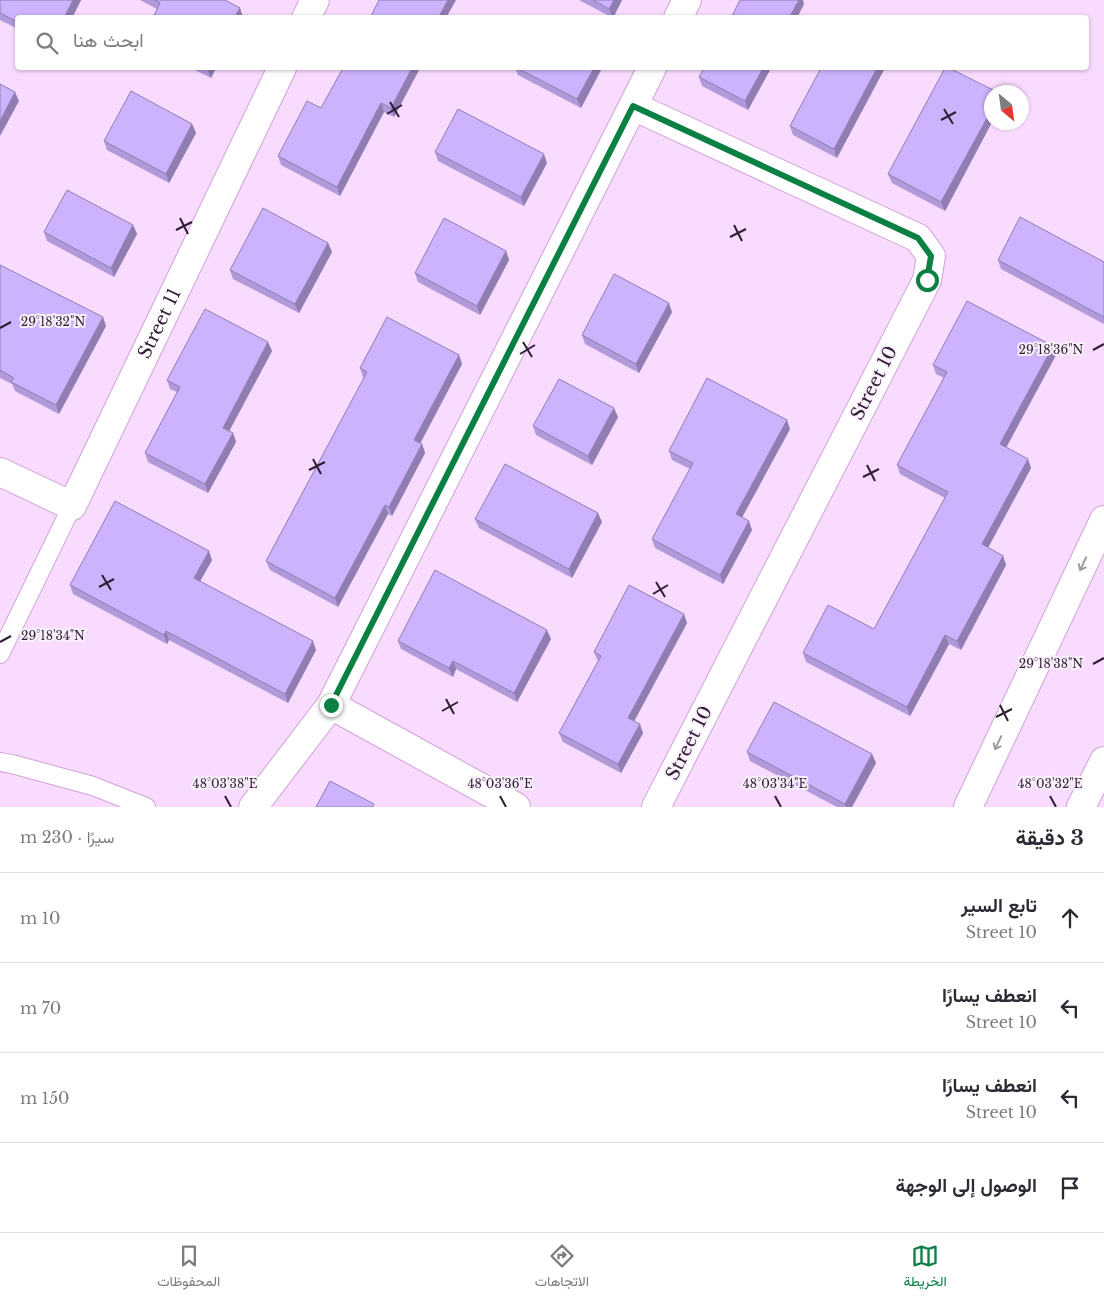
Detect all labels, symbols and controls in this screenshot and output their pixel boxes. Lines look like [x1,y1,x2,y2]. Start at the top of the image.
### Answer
search box [15,15,1089,70]
icon: search [33,29,61,57]
text: ابحث هنا [73,29,144,52]
north arrow [984,85,1029,130]
route start [916,269,939,292]
street label: Street 11 [133,285,186,362]
text: 29°18'32"N [21,314,85,329]
street label: Street 10 [846,342,902,424]
text: 29°18'36"N [1019,342,1084,357]
one-way arrow [1078,557,1088,572]
text: 29°18'34"N [21,628,85,643]
text: 29°18'38"N [1019,656,1083,671]
route end [320,694,343,717]
street label: Street 10 [661,702,717,784]
one-way arrow [993,735,1002,750]
text: 48°03'38"E [193,776,258,791]
text: 48°03'36"E [467,776,533,791]
text: 48°03'34"E [743,776,807,791]
text: 48°03'32"E [1018,776,1083,791]
text: 3 دقيقة [1016,825,1084,851]
text: سيرًا · 230 m [20,827,114,847]
text: تابع السير [961,894,1037,917]
icon: ahead [1056,904,1084,932]
text: 10 m [20,908,60,928]
text: Street 10 [966,922,1037,942]
text: انعطف يسارًا [942,984,1037,1007]
icon: left [1056,994,1084,1022]
text: 70 m [20,998,61,1018]
text: Street 10 [966,1012,1037,1032]
text: انعطف يسارًا [942,1074,1037,1097]
icon: left [1056,1084,1084,1112]
text: 150 m [20,1088,69,1108]
text: Street 10 [966,1102,1037,1122]
text: الوصول إلى الوجهة [896,1174,1037,1197]
icon: arrive [1056,1174,1084,1202]
tab: المحفوظات [157,1242,220,1294]
tab: الاتجاهات [535,1242,589,1294]
tab: الخريطة [903,1242,947,1294]

